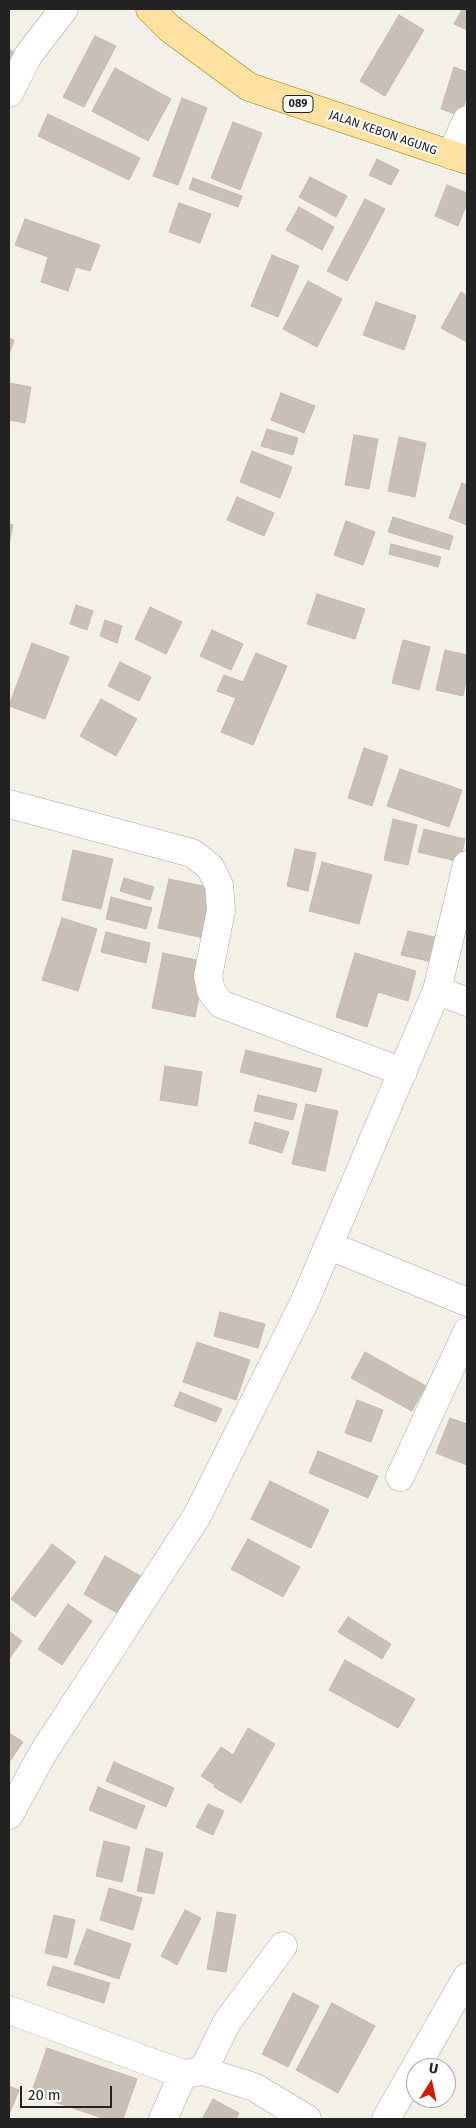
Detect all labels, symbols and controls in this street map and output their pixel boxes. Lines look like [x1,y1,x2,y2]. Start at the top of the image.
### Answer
road number: 089 [283,96,313,112]
street label: JALAN KEBON AGUNG [327,108,439,158]
north arrow [406,2058,456,2108]
text: U [428,2060,439,2078]
scale bar [22,2076,115,2108]
text: 20 m [28,2086,61,2104]

